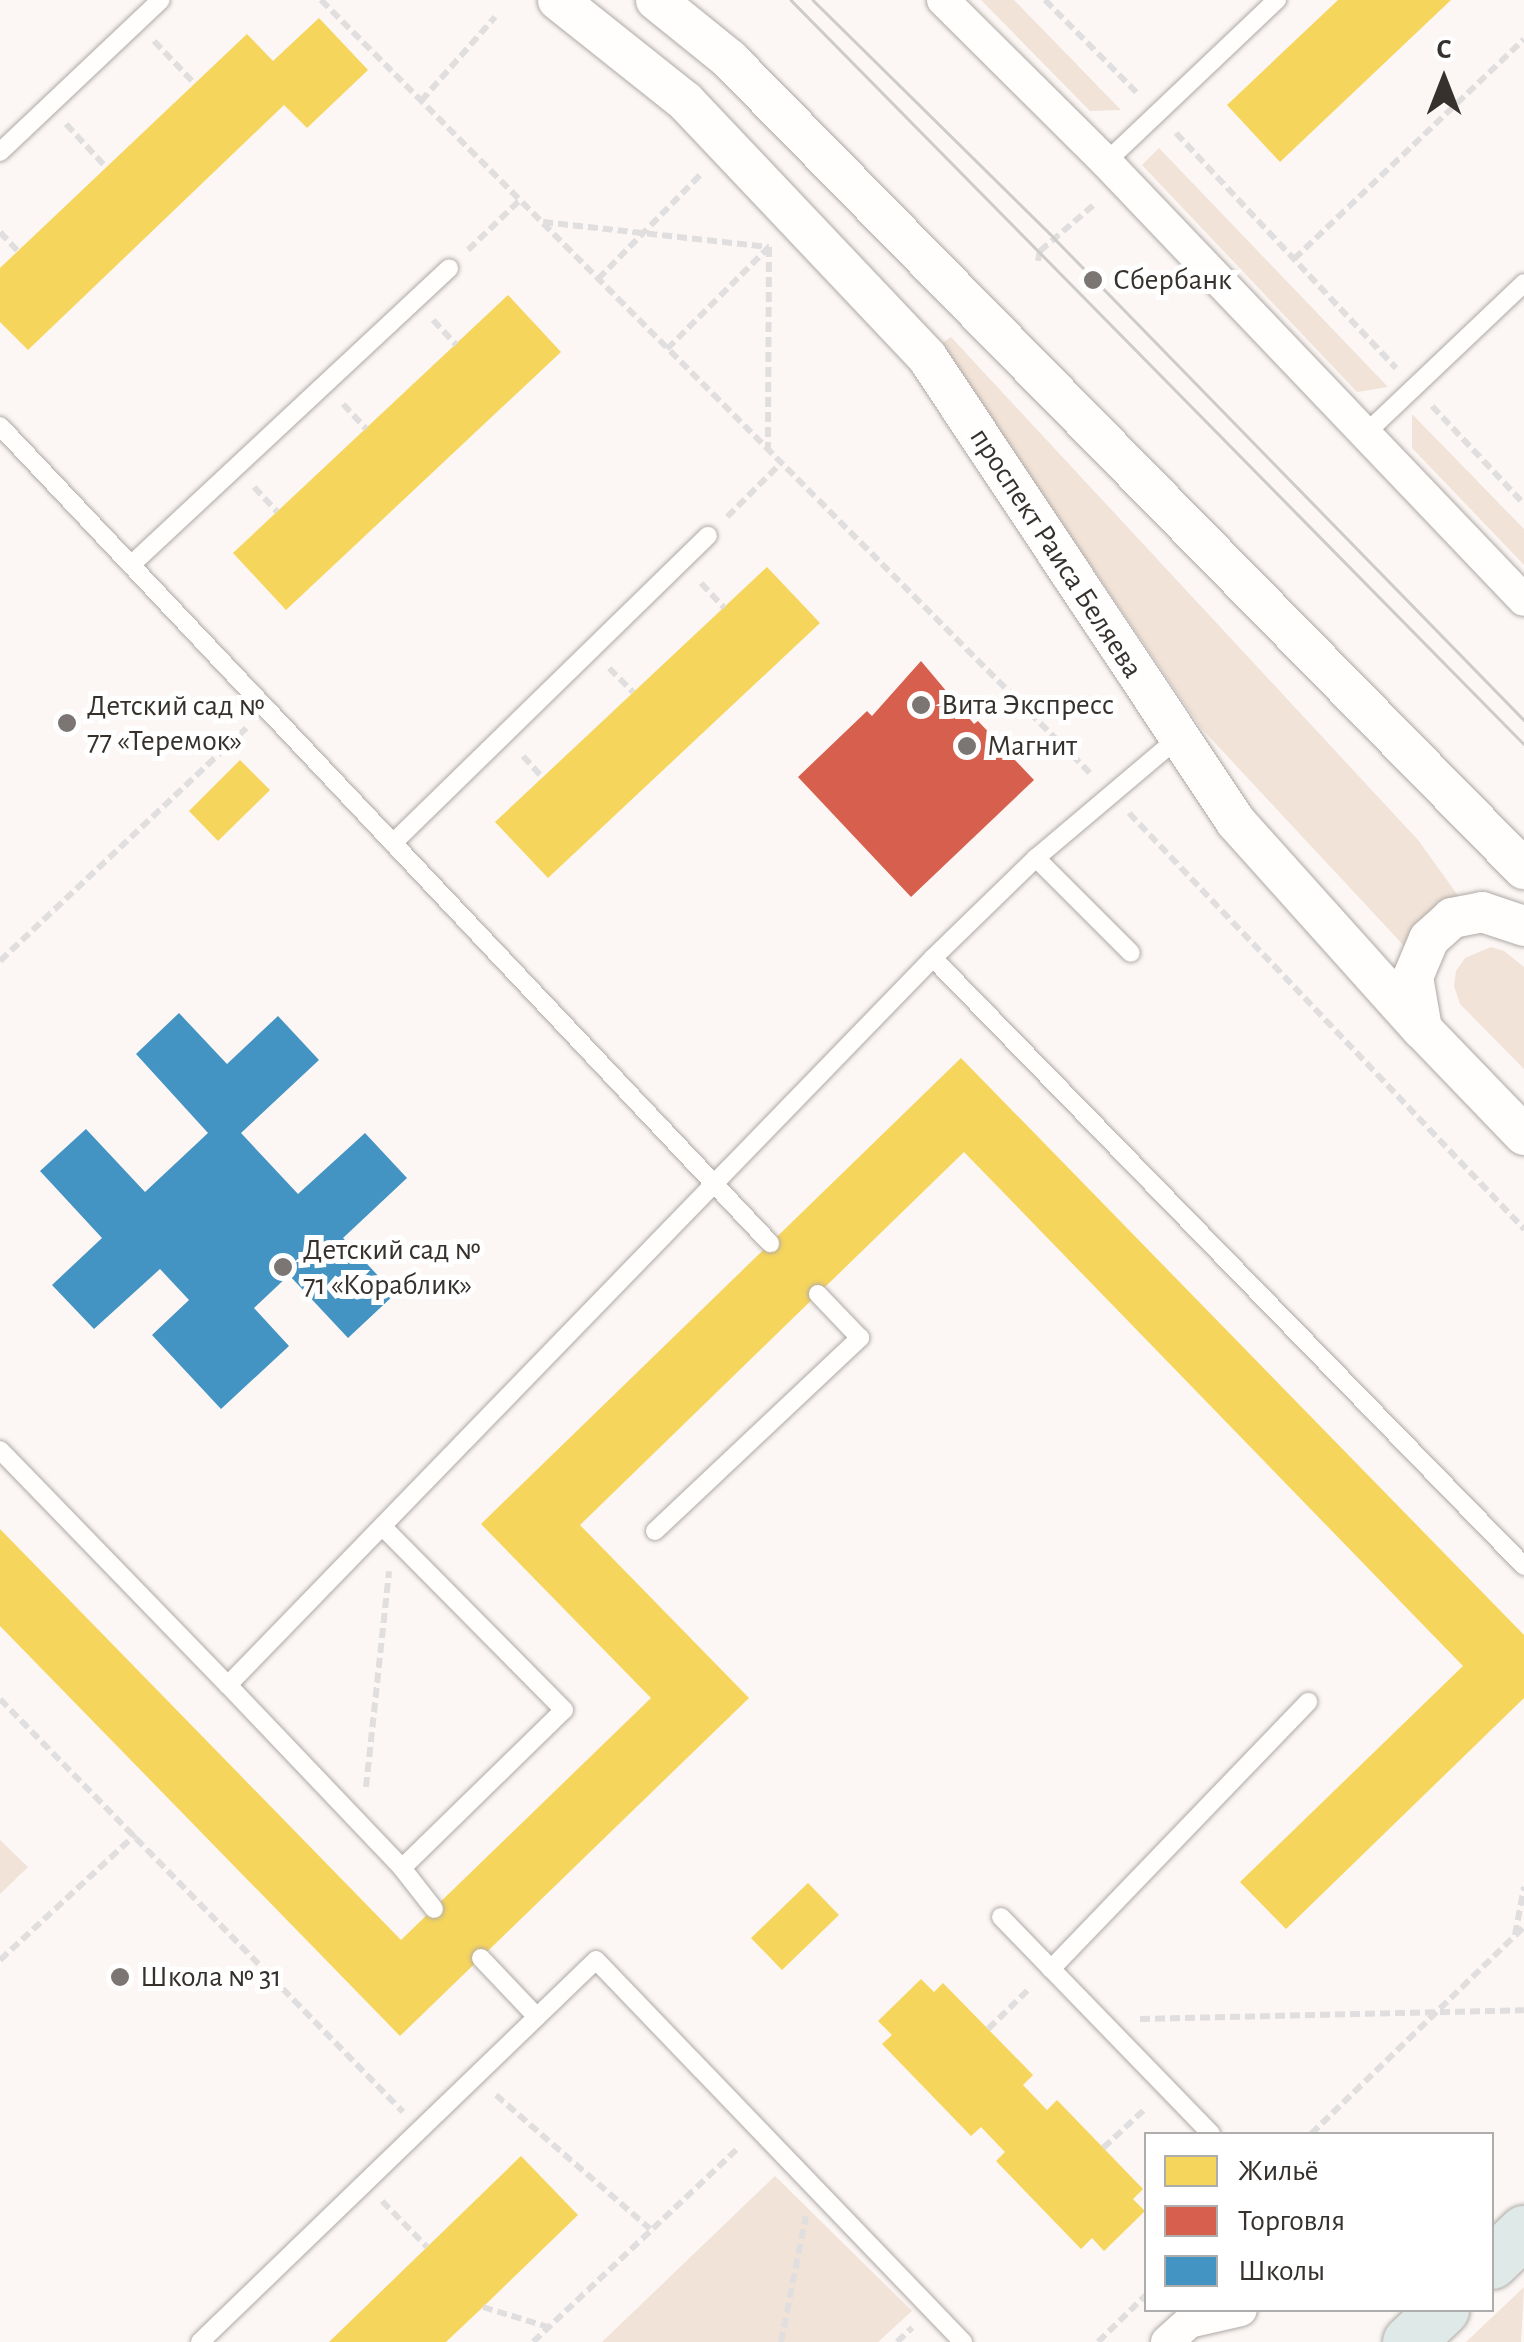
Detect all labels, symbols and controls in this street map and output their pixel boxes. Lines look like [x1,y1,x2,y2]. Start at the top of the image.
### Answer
north arrow [1394,30,1494,130]
text: С [1436,36,1452,64]
place label: Сбербанк [1113,262,1232,298]
marker: Сбербанк [1082,269,1104,291]
street label: проспект Раиса Беляева [962,421,1150,685]
place label: Вита Экспресс [941,687,1114,723]
place label: Детский сад № 77 «Теремок» [87,688,265,758]
marker: Вита Экспресс [910,694,932,716]
marker: Детский сад № 77 «Теремок» [56,712,78,734]
place label: Магнит [987,728,1077,764]
marker: Магнит [956,735,978,757]
place label: Детский сад № 71 «Кораблик» [303,1232,481,1302]
marker: Детский сад № 71 «Кораблик» [272,1256,294,1278]
place label: Школа № 31 [140,1959,282,1995]
marker: Школа № 31 [109,1966,131,1988]
legend [1144,2132,1494,2312]
text: Жильё [1238,2156,1319,2186]
text: Торговля [1238,2206,1345,2236]
text: Школы [1238,2256,1325,2286]

